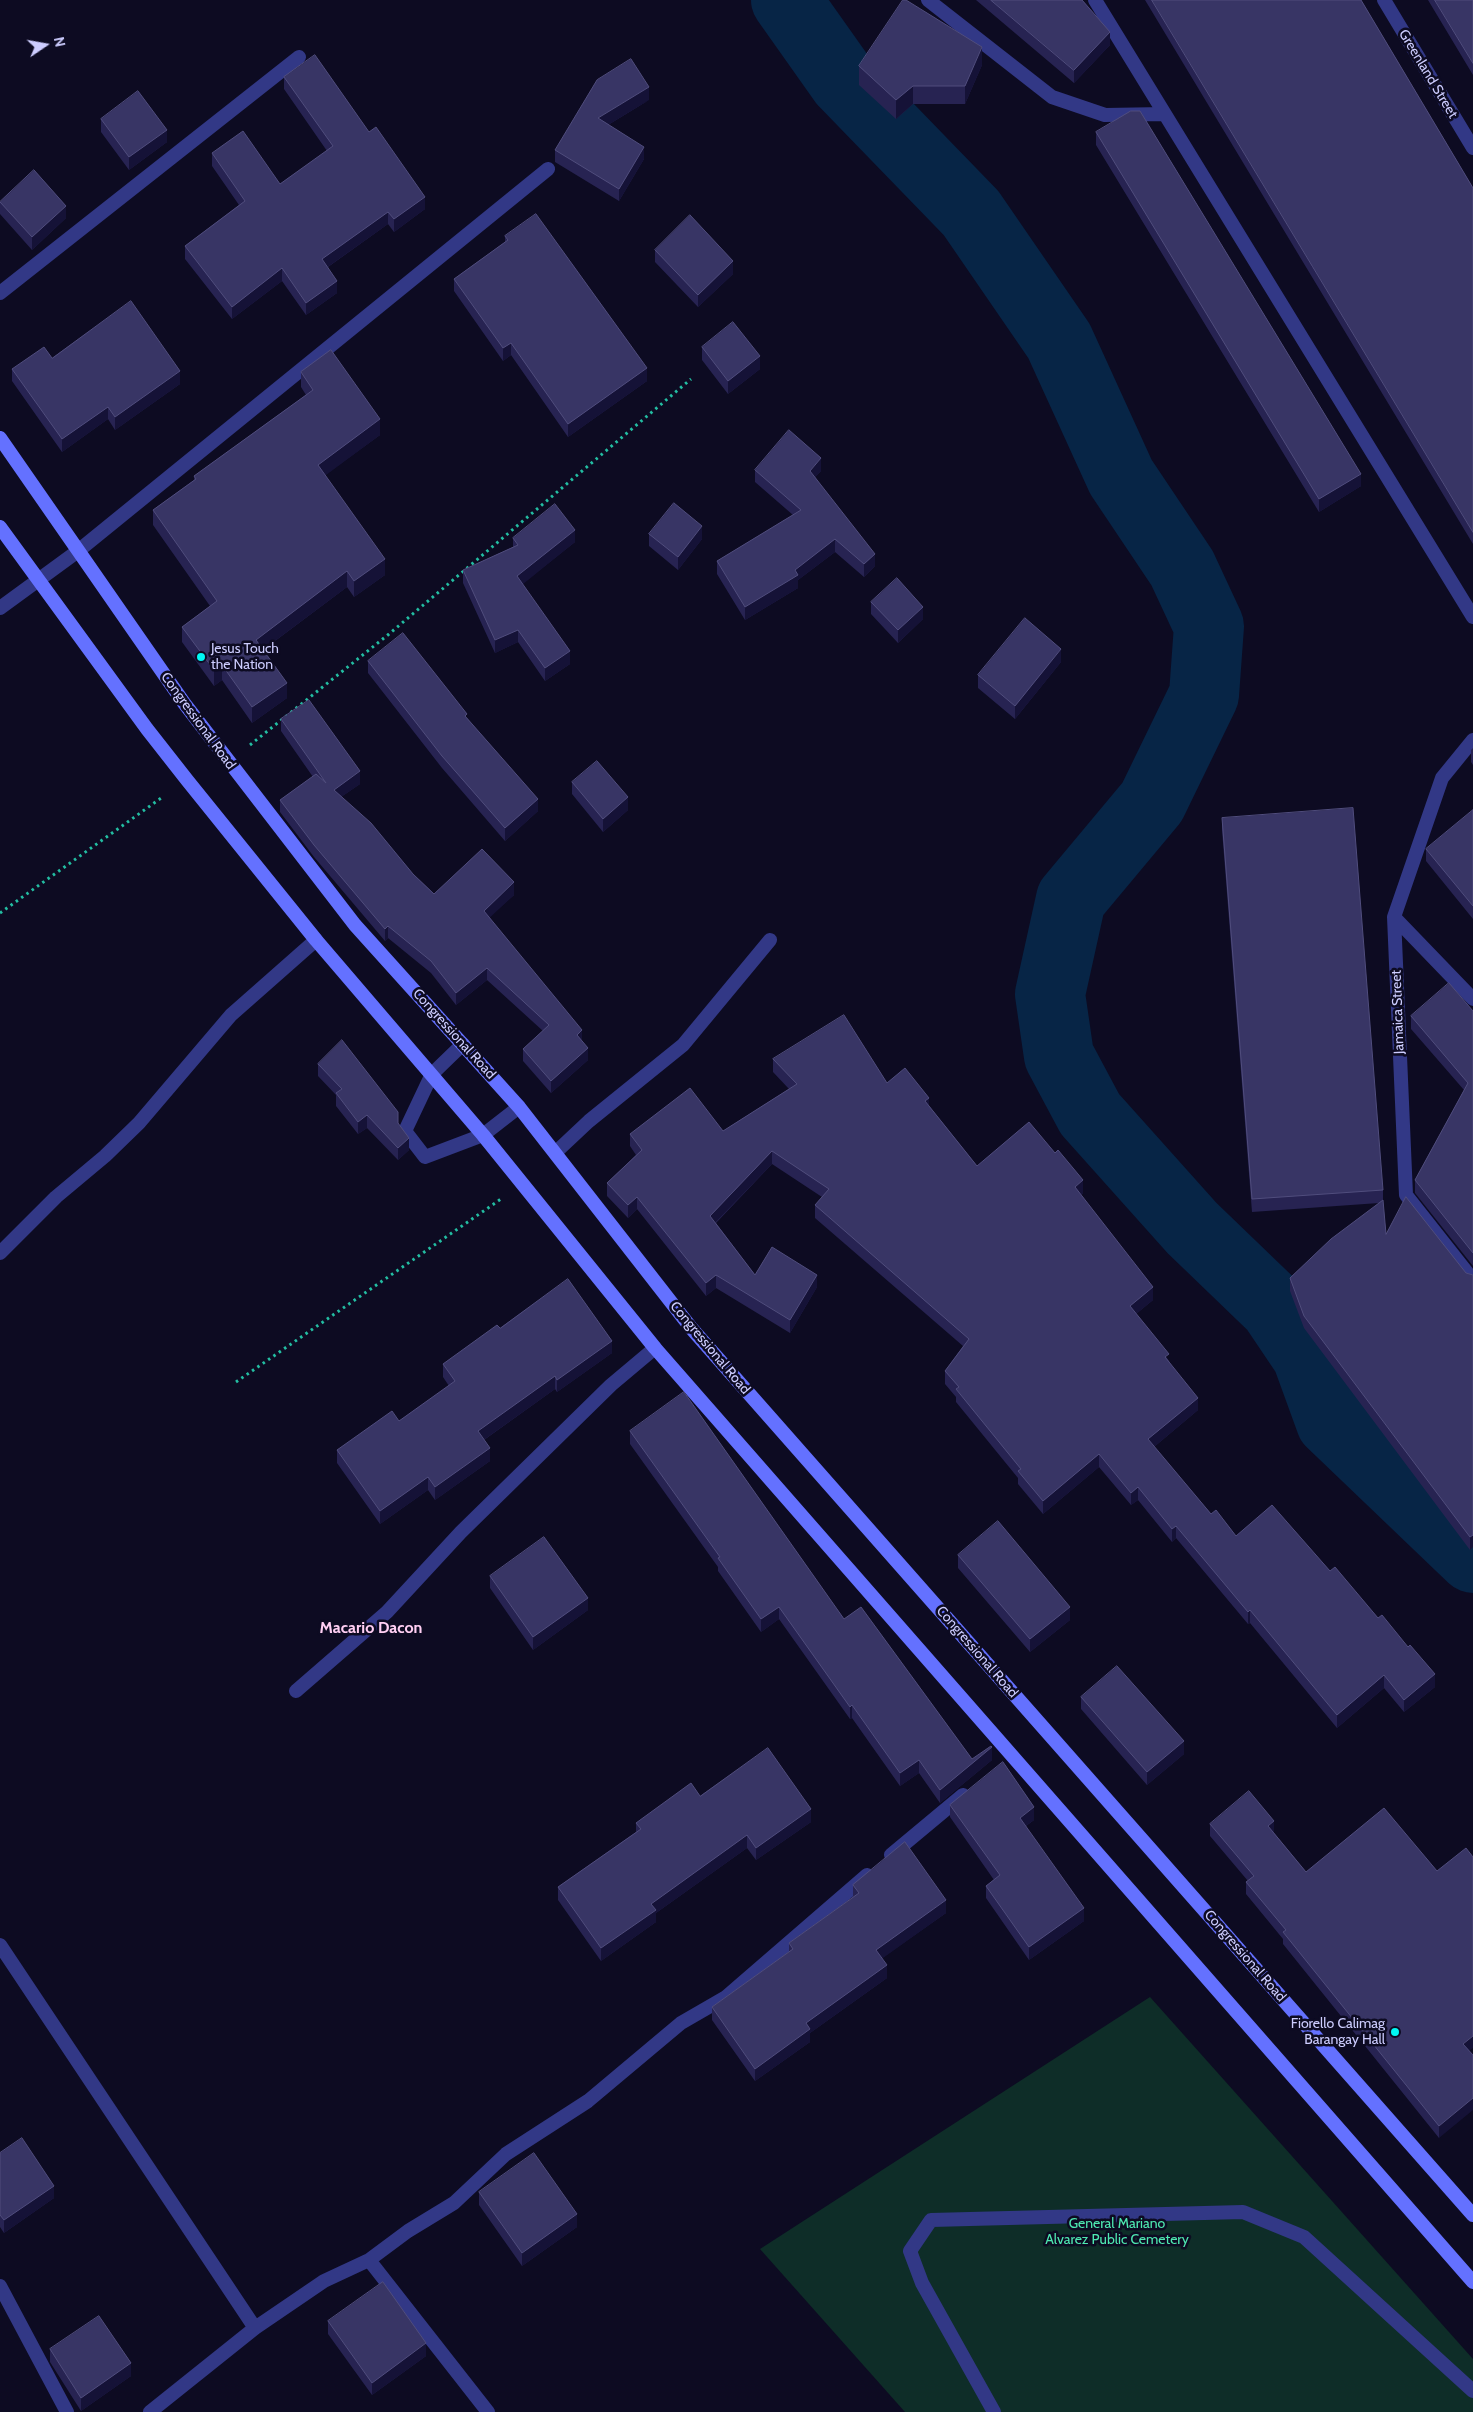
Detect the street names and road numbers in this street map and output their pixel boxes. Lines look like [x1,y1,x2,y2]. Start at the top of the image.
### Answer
street label: Greenland Street [1395,27,1461,121]
street label: Congressional Road [157,669,239,773]
street label: Jamaica Street [1388,970,1408,1054]
street label: Congressional Road [409,985,499,1083]
street label: Congressional Road [666,1298,754,1398]
street label: Congressional Road [933,1603,1021,1701]
street label: Congressional Road [1201,1907,1289,2005]

